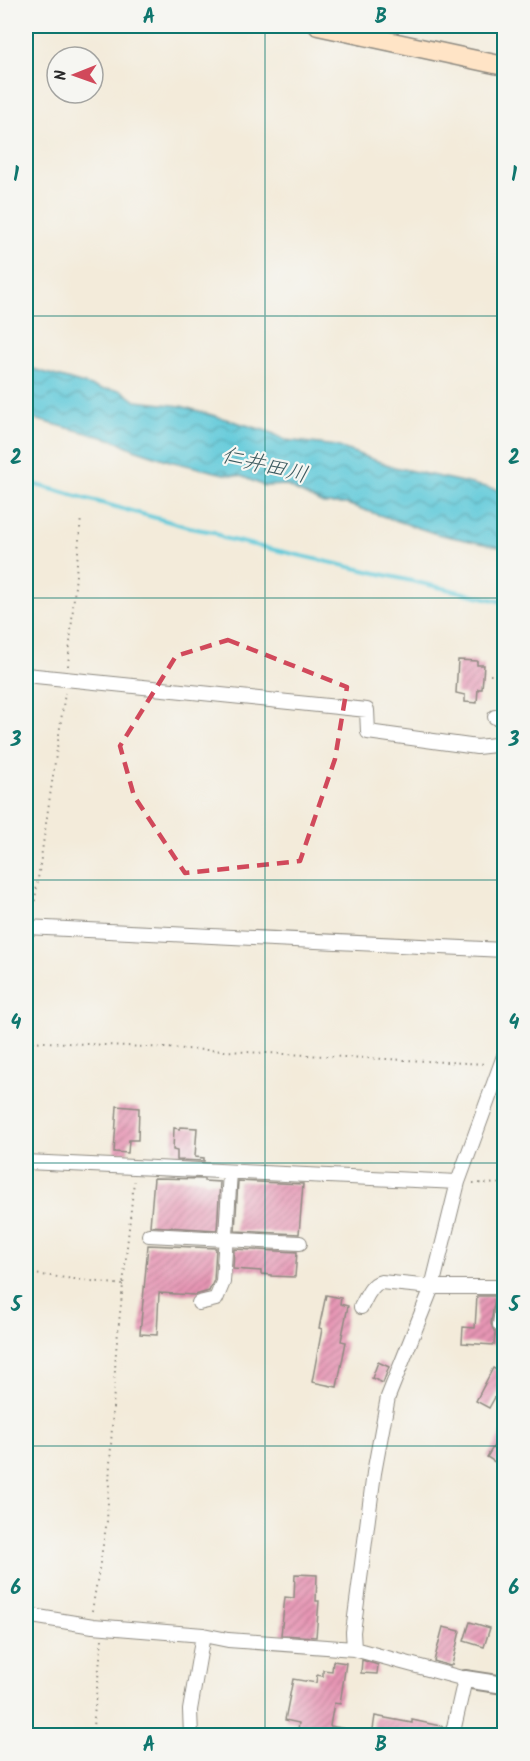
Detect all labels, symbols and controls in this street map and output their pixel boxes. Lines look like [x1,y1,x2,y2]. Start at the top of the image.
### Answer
text: A [143,2,155,34]
text: B [375,2,387,34]
north arrow [45,45,105,105]
text: N [49,70,74,81]
text: 1 [13,160,19,192]
text: 1 [511,160,517,192]
water label: 仁井田川 [217,439,311,494]
text: 2 [10,443,22,475]
text: 2 [508,443,520,475]
text: 3 [10,725,22,757]
text: 3 [508,725,520,757]
text: 4 [11,1008,22,1040]
text: 4 [509,1008,520,1040]
text: 5 [10,1290,23,1322]
text: 5 [508,1290,521,1322]
text: 6 [11,1573,22,1605]
text: 6 [509,1573,520,1605]
text: A [143,1730,155,1761]
text: B [375,1730,387,1761]

